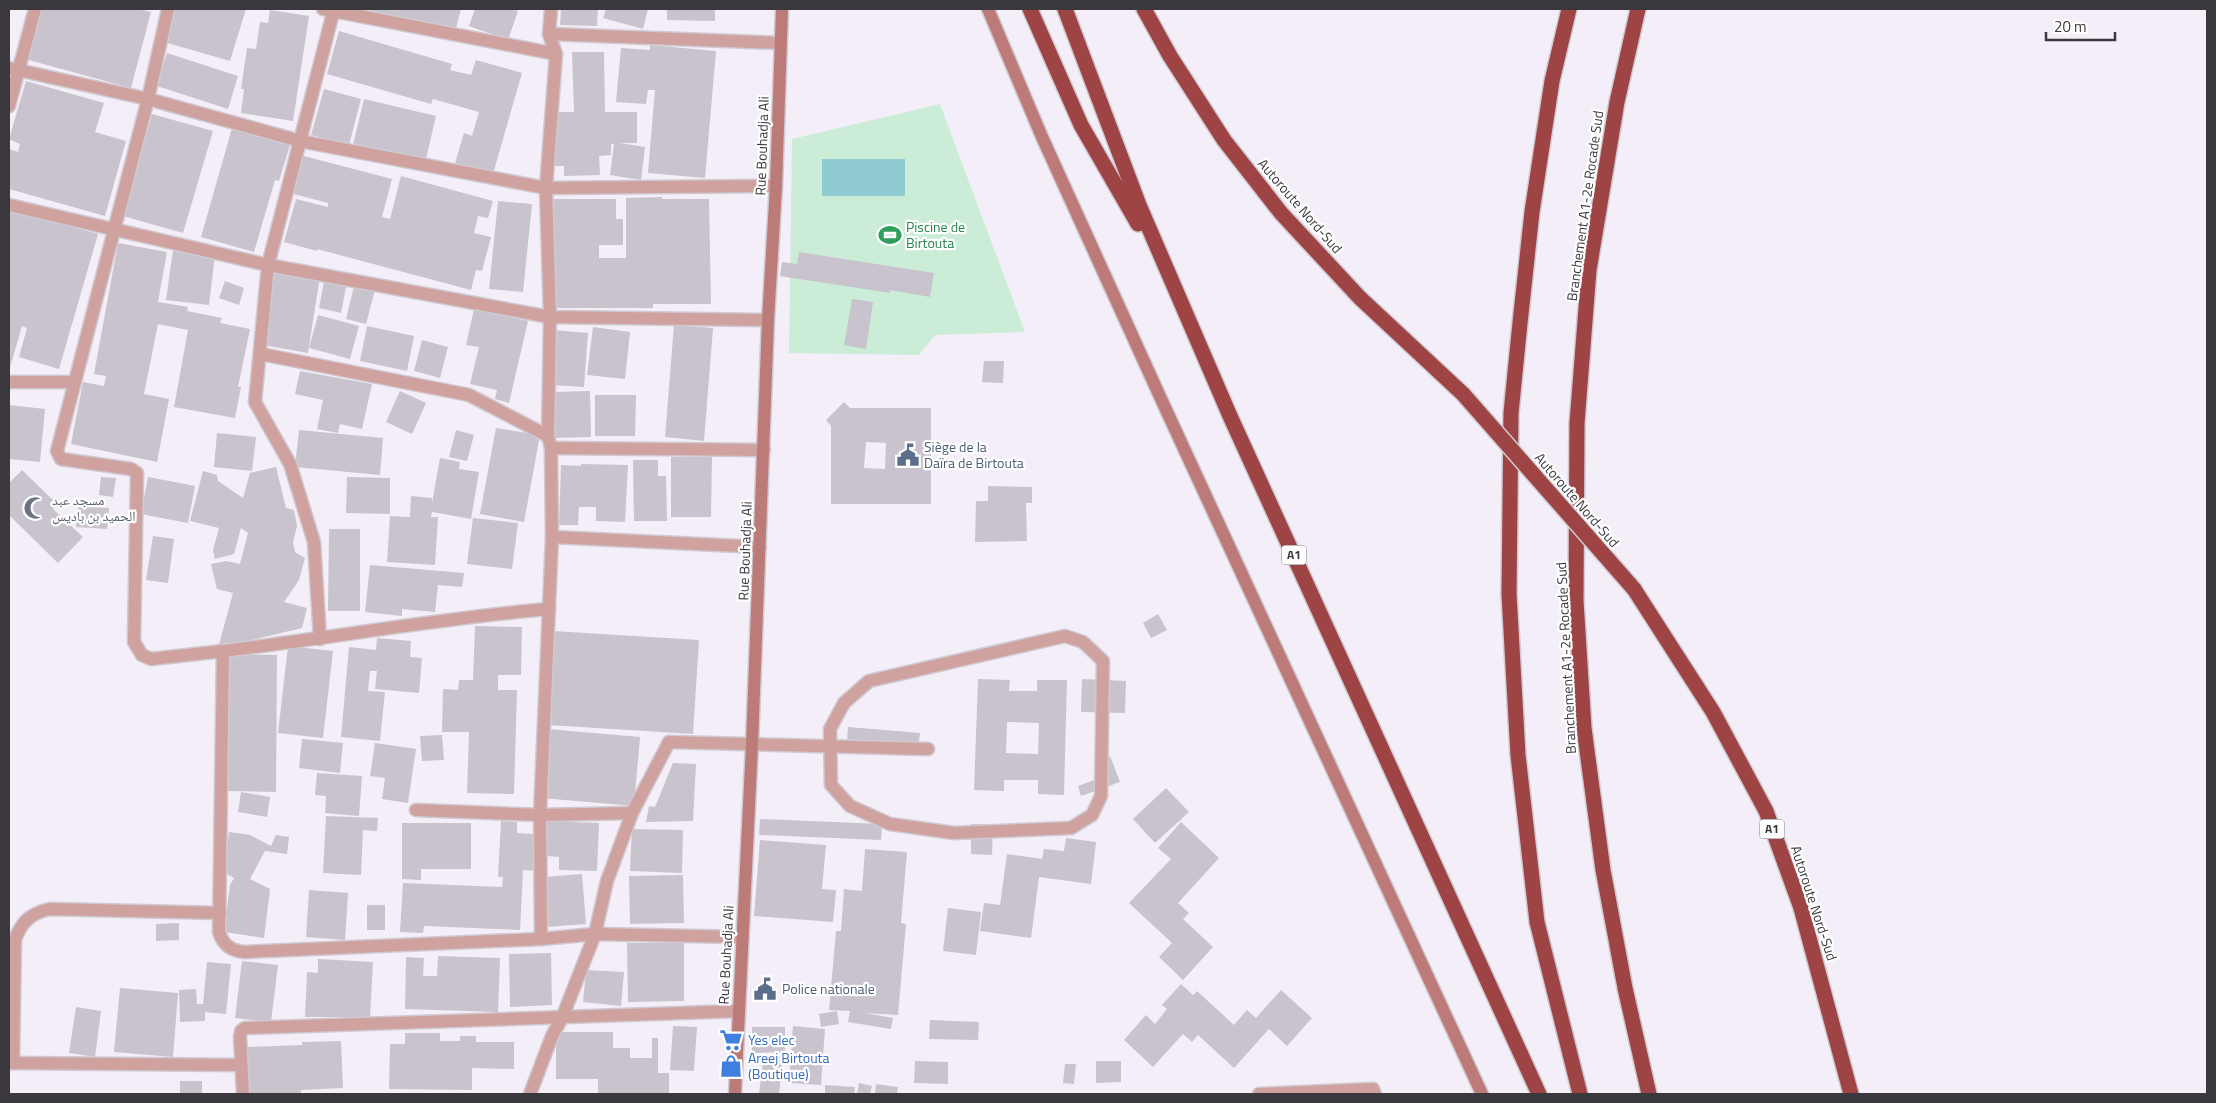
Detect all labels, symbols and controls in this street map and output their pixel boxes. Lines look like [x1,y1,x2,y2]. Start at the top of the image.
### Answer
scale bar [2046,10,2115,42]
text: 20 m [2054,15,2087,38]
street label: Rue Bouhadja Ali [749,96,774,196]
street label: Branchement A1-2e Rocade Sud [1561,109,1608,303]
street label: Autoroute Nord-Sud [1253,154,1348,258]
place label: Piscine de Birtouta [906,216,965,253]
sports icon: Piscine de Birtouta [877,222,903,248]
place label: Siège de la Daïra de Birtouta [924,436,1024,473]
public building icon: Siège de la Daïra de Birtouta [895,442,921,468]
street label: Autoroute Nord-Sud [1530,448,1625,552]
place label: مسجد عبد الحميد بن باديس [52,489,136,526]
mosque icon: مسجد عبد الحميد بن باديس [22,495,48,521]
street label: Rue Bouhadja Ali [732,501,757,601]
road number: A1 [1282,546,1306,564]
street label: Branchement A1-2e Rocade Sud [1550,561,1581,755]
road number: A1 [1760,820,1784,839]
street label: Autoroute Nord-Sud [1786,843,1843,963]
street label: Rue Bouhadja Ali [712,905,739,1005]
public building icon: Police nationale [752,976,778,1002]
place label: Police nationale [782,978,875,999]
supermarket icon: Yes elec [718,1027,744,1053]
place label: Yes elec [748,1029,795,1050]
place label: Areej Birtouta (Boutique) [748,1047,830,1084]
shop icon: Areej Birtouta (Boutique) [718,1053,744,1079]

